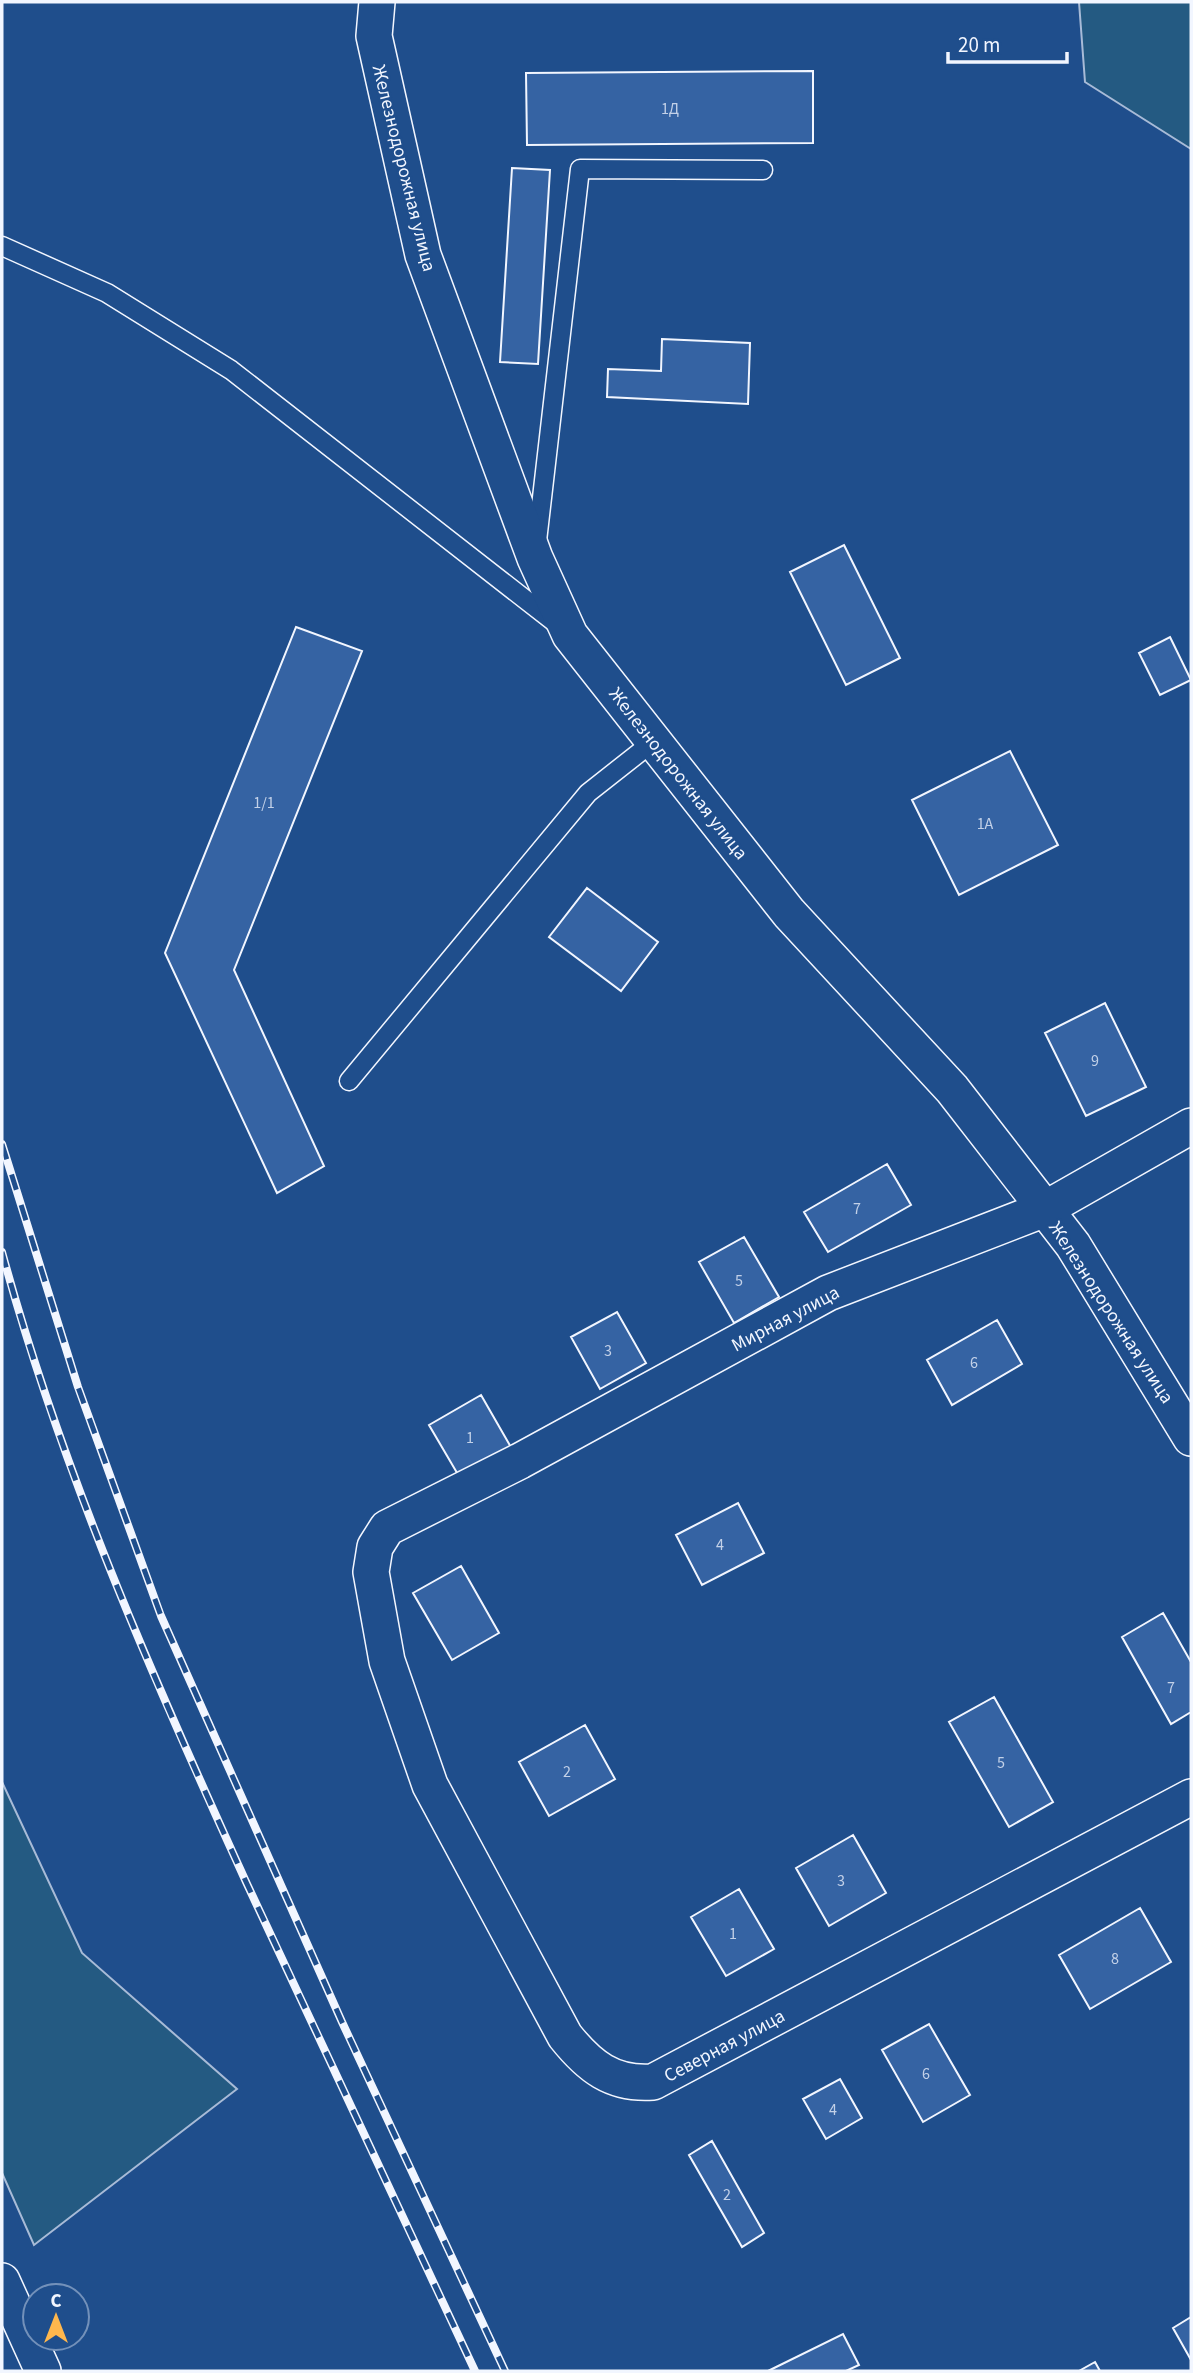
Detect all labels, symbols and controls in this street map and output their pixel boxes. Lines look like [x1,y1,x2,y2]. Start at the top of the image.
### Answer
scale bar [948,21,1067,65]
text: 20 m [958,30,1000,60]
street label: Железнодорожная улица [365,62,442,275]
house number: 1Д [661,98,679,120]
street label: Железнодорожная улица [602,682,754,866]
house number: 1/1 [253,792,275,814]
house number: 1А [977,813,994,835]
house number: 9 [1091,1050,1099,1072]
house number: 7 [853,1198,861,1220]
street label: Железнодорожная улица [1042,1216,1180,1409]
house number: 5 [735,1270,743,1292]
street label: Мирная улица [727,1280,844,1359]
house number: 3 [604,1340,612,1362]
house number: 6 [970,1352,978,1374]
house number: 1 [466,1427,474,1449]
house number: 4 [716,1534,724,1556]
house number: 7 [1167,1677,1175,1699]
house number: 5 [997,1752,1005,1774]
house number: 2 [563,1761,571,1783]
house number: 3 [837,1870,845,1892]
house number: 1 [729,1923,737,1945]
house number: 8 [1111,1948,1119,1970]
street label: Северная улица [659,2003,790,2090]
house number: 6 [922,2063,930,2085]
house number: 4 [829,2099,837,2121]
house number: 2 [723,2184,731,2206]
north arrow [21,2282,91,2352]
text: С [50,2288,62,2315]

